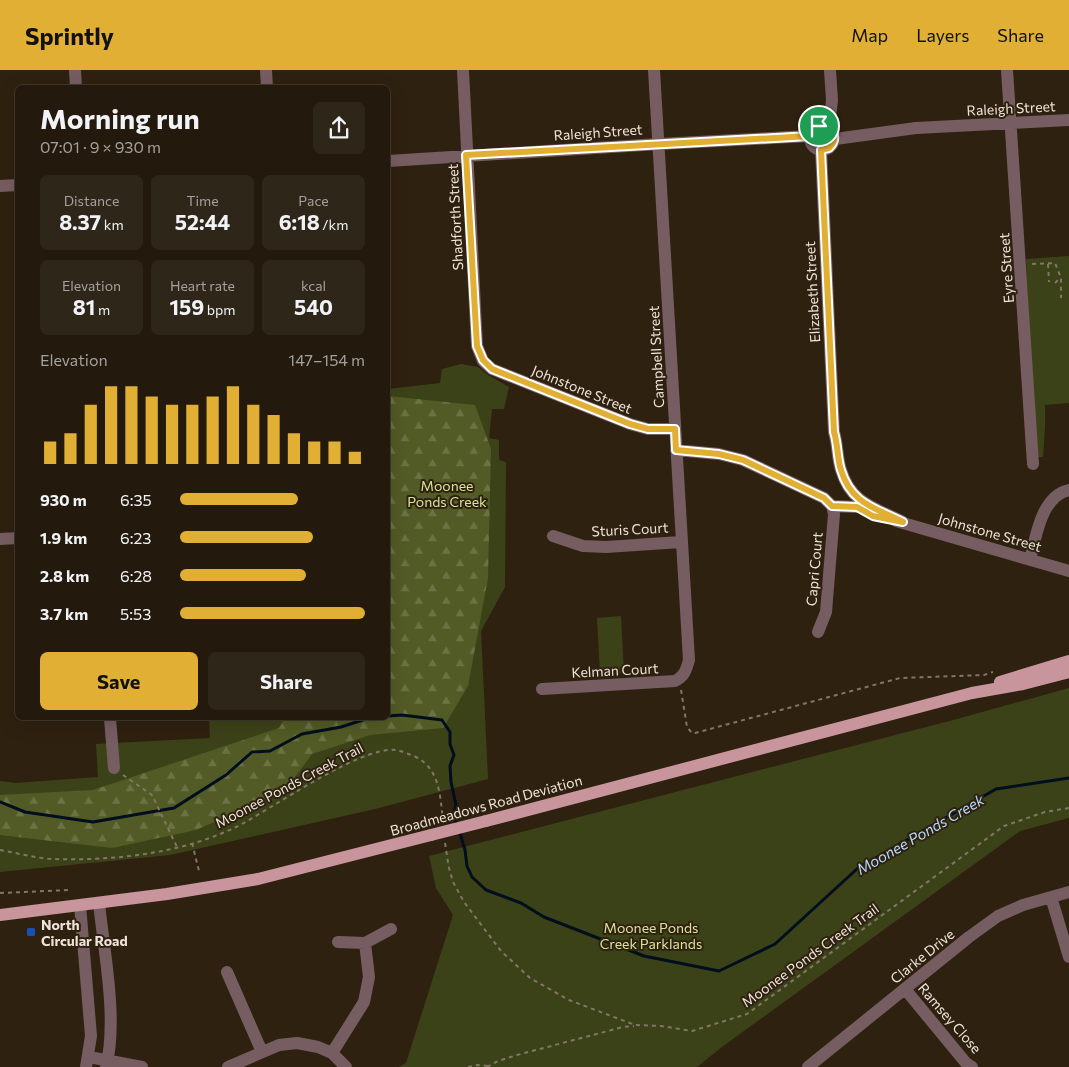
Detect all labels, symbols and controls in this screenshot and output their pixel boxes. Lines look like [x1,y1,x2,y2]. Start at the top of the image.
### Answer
text: Sprintly [25,21,114,50]
text: Map [851,24,888,46]
text: Layers [916,24,969,46]
text: Share [997,24,1044,46]
street label: Raleigh Street [966,97,1056,119]
text: Morning run [40,101,200,135]
button: share [313,102,365,154]
pin [798,105,840,147]
icon: arrive [805,112,833,140]
street label: Raleigh Street [553,120,643,144]
text: 07:01 · 9 × 930 m [40,137,161,156]
street label: Shadforth Street [444,163,466,271]
text: Distance [64,192,119,209]
text: Time [186,192,219,209]
text: Pace [298,192,329,209]
text: 8.37 [59,209,101,234]
text: 52:44 [175,209,230,234]
text: 6:18 [279,209,320,234]
text: km [101,216,124,233]
text: /km [320,216,348,233]
street label: Eyre Street [995,232,1017,304]
street label: Elizabeth Street [801,241,823,343]
text: Elevation [62,277,121,294]
text: Heart rate [170,277,235,294]
text: kcal [301,277,326,294]
text: 81 [73,294,95,319]
text: 159 [169,294,204,319]
text: 540 [294,294,333,319]
text: m [95,301,110,318]
text: bpm [204,301,236,318]
street label: Campbell Street [645,305,667,409]
text: Elevation [40,350,108,369]
text: 147–154 m [288,350,365,369]
street label: Johnstone Street [529,361,635,417]
park label: Moonee Ponds Creek [407,477,487,510]
text: 930 m [40,490,87,509]
text: 6:35 [120,490,152,509]
street label: Johnstone Street [936,509,1044,555]
street label: Sturis Court [591,518,669,540]
text: 1.9 km [40,528,87,547]
text: 6:23 [120,528,152,547]
street label: Capri Court [802,531,826,607]
text: 2.8 km [40,566,89,585]
text: 6:28 [120,566,152,585]
text: 3.7 km [40,604,88,623]
text: 5:53 [120,604,151,623]
button: Save [40,652,198,710]
button: Share [208,652,365,710]
street label: Kelman Court [571,659,659,681]
street label: Moonee Ponds Creek Trail [212,739,366,831]
street label: Broadmeadows Road Deviation [388,771,584,839]
water label: Moonee Ponds Creek [853,790,988,878]
street label: Moonee Ponds Creek Trail [738,900,882,1010]
place label: North Circular Road [41,916,128,949]
park label: Moonee Ponds Creek Parklands [600,919,702,952]
street label: Clarke Drive [887,925,957,987]
marker: North Circular Road [25,926,37,938]
street label: Ramsey Close [915,979,985,1057]

